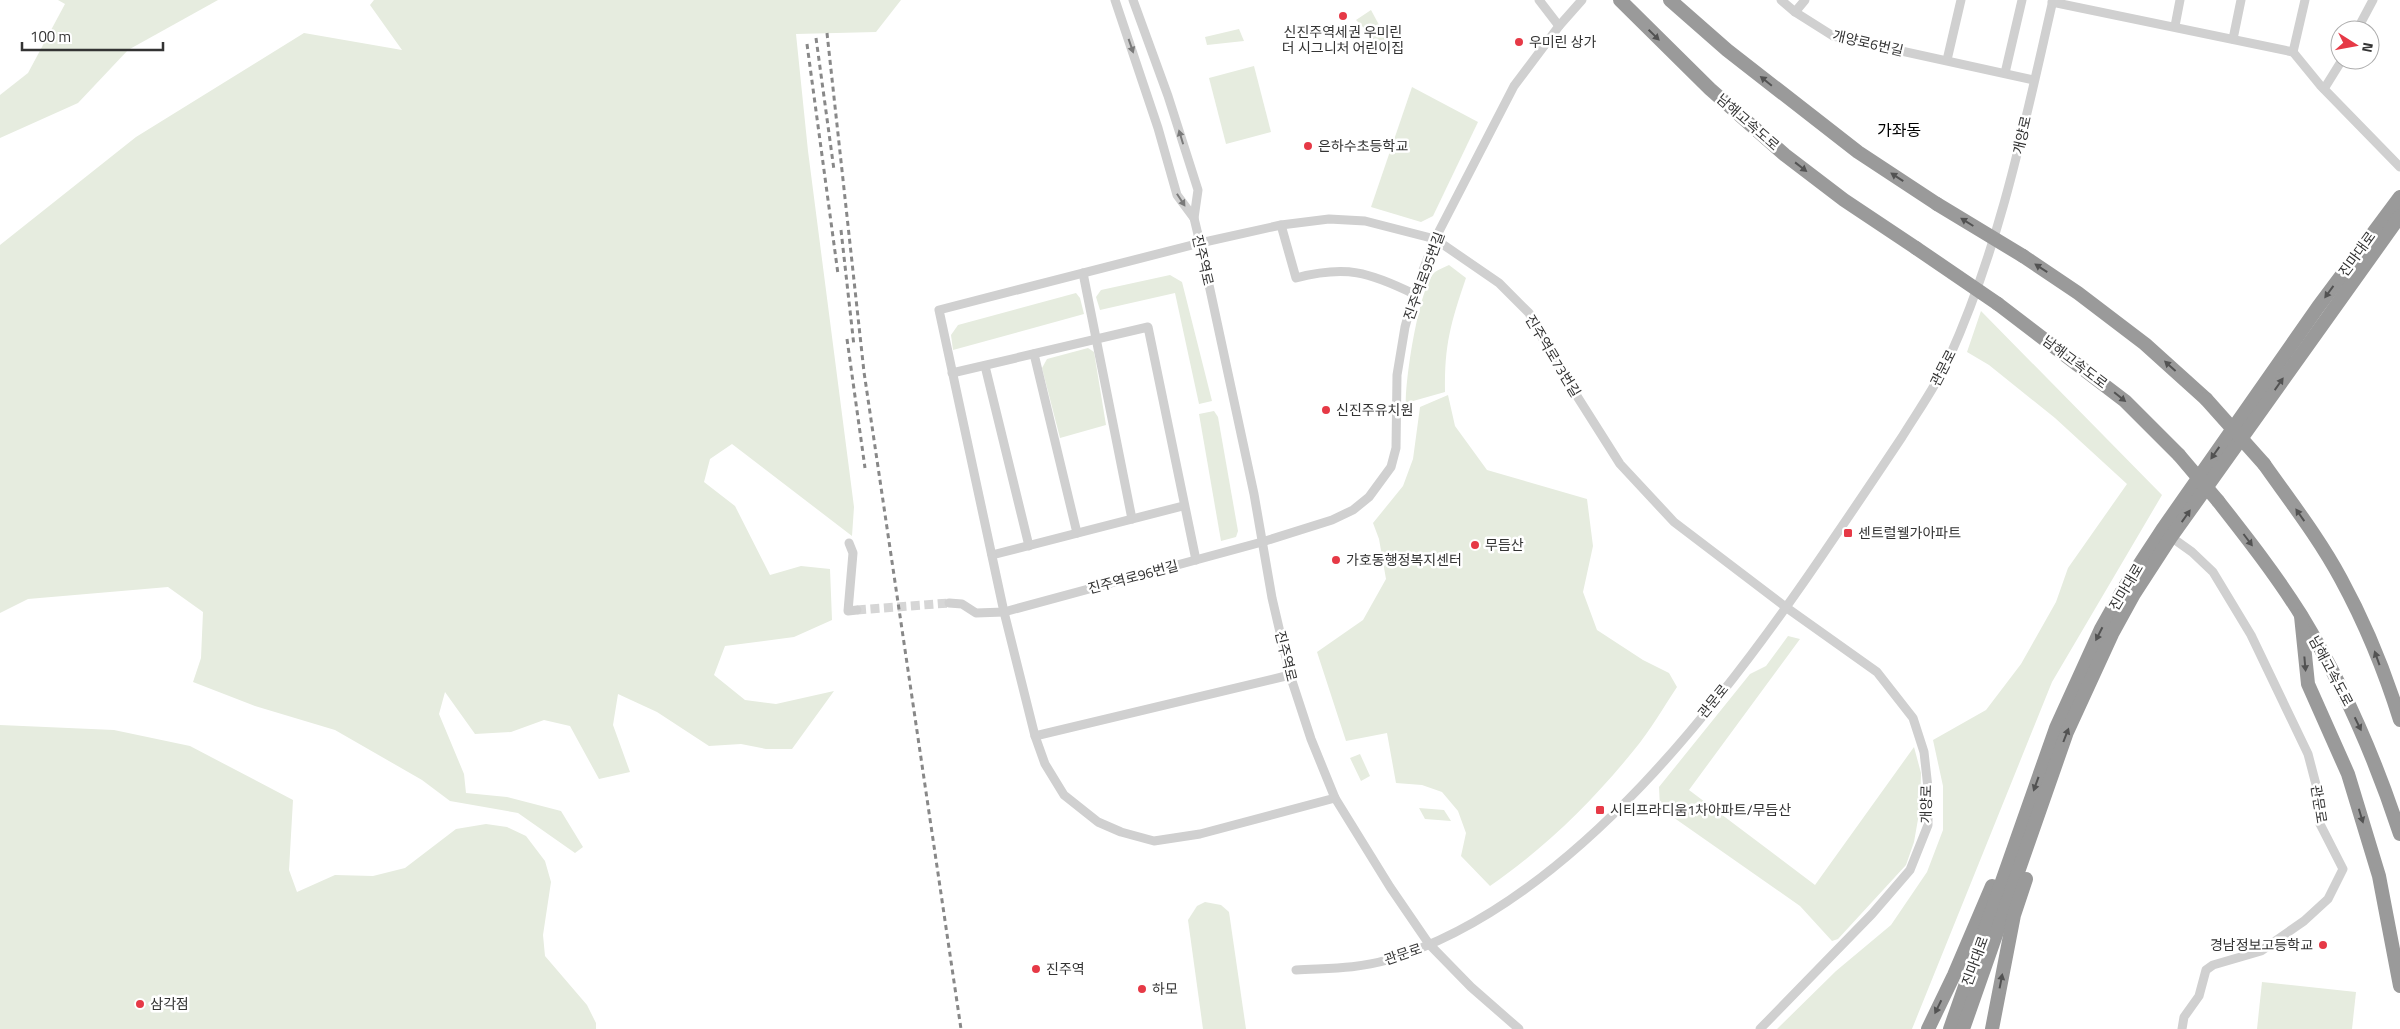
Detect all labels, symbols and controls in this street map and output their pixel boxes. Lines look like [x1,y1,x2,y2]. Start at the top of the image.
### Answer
marker: 신진주역세권 우미린 더 시그니처 어린이집 [1337,10,1349,22]
scale bar [22,20,164,52]
north arrow [2330,20,2380,70]
place label: 신진주역세권 우미린 더 시그니처 어린이집 [1282,21,1404,58]
street label: 개양로6번길 [1831,24,1906,61]
text: 100 m [30,25,71,48]
one-way arrow [1648,29,1660,41]
place label: 우미린 상가 [1529,31,1597,52]
marker: 우미린 상가 [1513,36,1525,48]
one-way arrow [1127,39,1135,54]
text: N [2357,41,2379,54]
one-way arrow [1760,75,1773,86]
street label: 남해고속도로 [1712,88,1784,155]
street label: 개양로 [2007,114,2036,156]
district label: 가좌동 [1877,118,1921,142]
one-way arrow [1177,130,1185,145]
place label: 은하수초등학교 [1318,135,1408,156]
marker: 은하수초등학교 [1302,140,1314,152]
one-way arrow [1794,162,1808,172]
one-way arrow [1890,172,1903,182]
one-way arrow [1176,193,1186,207]
one-way arrow [1960,217,1973,226]
street label: 진마대로 [2333,227,2380,281]
street label: 진주역로95번길 [1398,229,1449,323]
street label: 진주역로 [1187,232,1220,287]
one-way arrow [2034,263,2047,273]
one-way arrow [2324,285,2334,299]
street label: 진주역로73번길 [1520,310,1586,401]
street label: 남해고속도로 [2038,330,2113,393]
street label: 관문로 [1924,346,1961,390]
one-way arrow [2164,360,2176,372]
one-way arrow [2274,377,2284,390]
one-way arrow [2113,391,2126,402]
place label: 신진주유치원 [1336,399,1413,420]
marker: 신진주유치원 [1320,404,1332,416]
one-way arrow [2210,447,2220,460]
one-way arrow [2295,508,2305,522]
one-way arrow [2181,510,2191,523]
place label: 센트럴웰가아파트 [1858,522,1961,543]
marker: 센트럴웰가아파트 [1842,527,1854,539]
one-way arrow [2242,533,2253,546]
place label: 무듬산 [1485,534,1524,555]
marker: 무듬산 [1469,539,1481,551]
place label: 가호동행정복지센터 [1346,549,1462,570]
street label: 진주역로96번길 [1085,554,1180,599]
marker: 가호동행정복지센터 [1330,554,1342,566]
street label: 진마대로 [2103,559,2148,614]
one-way arrow [2095,627,2103,641]
street label: 진주역로 [1270,628,1303,684]
street label: 남해고속도로 [2304,632,2359,710]
one-way arrow [2373,650,2380,665]
one-way arrow [2301,656,2309,672]
street label: 관문로 [1692,679,1733,722]
one-way arrow [2354,716,2362,731]
one-way arrow [2063,728,2071,743]
one-way arrow [2032,777,2040,792]
street label: 관문로 [2306,783,2333,825]
street label: 개양로 [1915,784,1936,823]
place label: 시티프라디움1차아파트/무듬산 [1610,799,1791,820]
marker: 시티프라디움1차아파트/무듬산 [1594,804,1606,816]
one-way arrow [2357,809,2365,824]
street label: 진마대로 [1956,933,1993,989]
place label: 경남정보고등학교 [2210,934,2313,955]
street label: 관문로 [1381,937,1425,970]
marker: 경남정보고등학교 [2317,939,2329,951]
place label: 진주역 [1046,958,1085,979]
marker: 진주역 [1030,963,1042,975]
one-way arrow [1998,973,2006,989]
place label: 하모 [1152,978,1178,999]
marker: 하모 [1136,983,1148,995]
place label: 삼각점 [150,993,189,1014]
marker: 삼각점 [134,998,146,1010]
one-way arrow [1934,1000,1942,1014]

